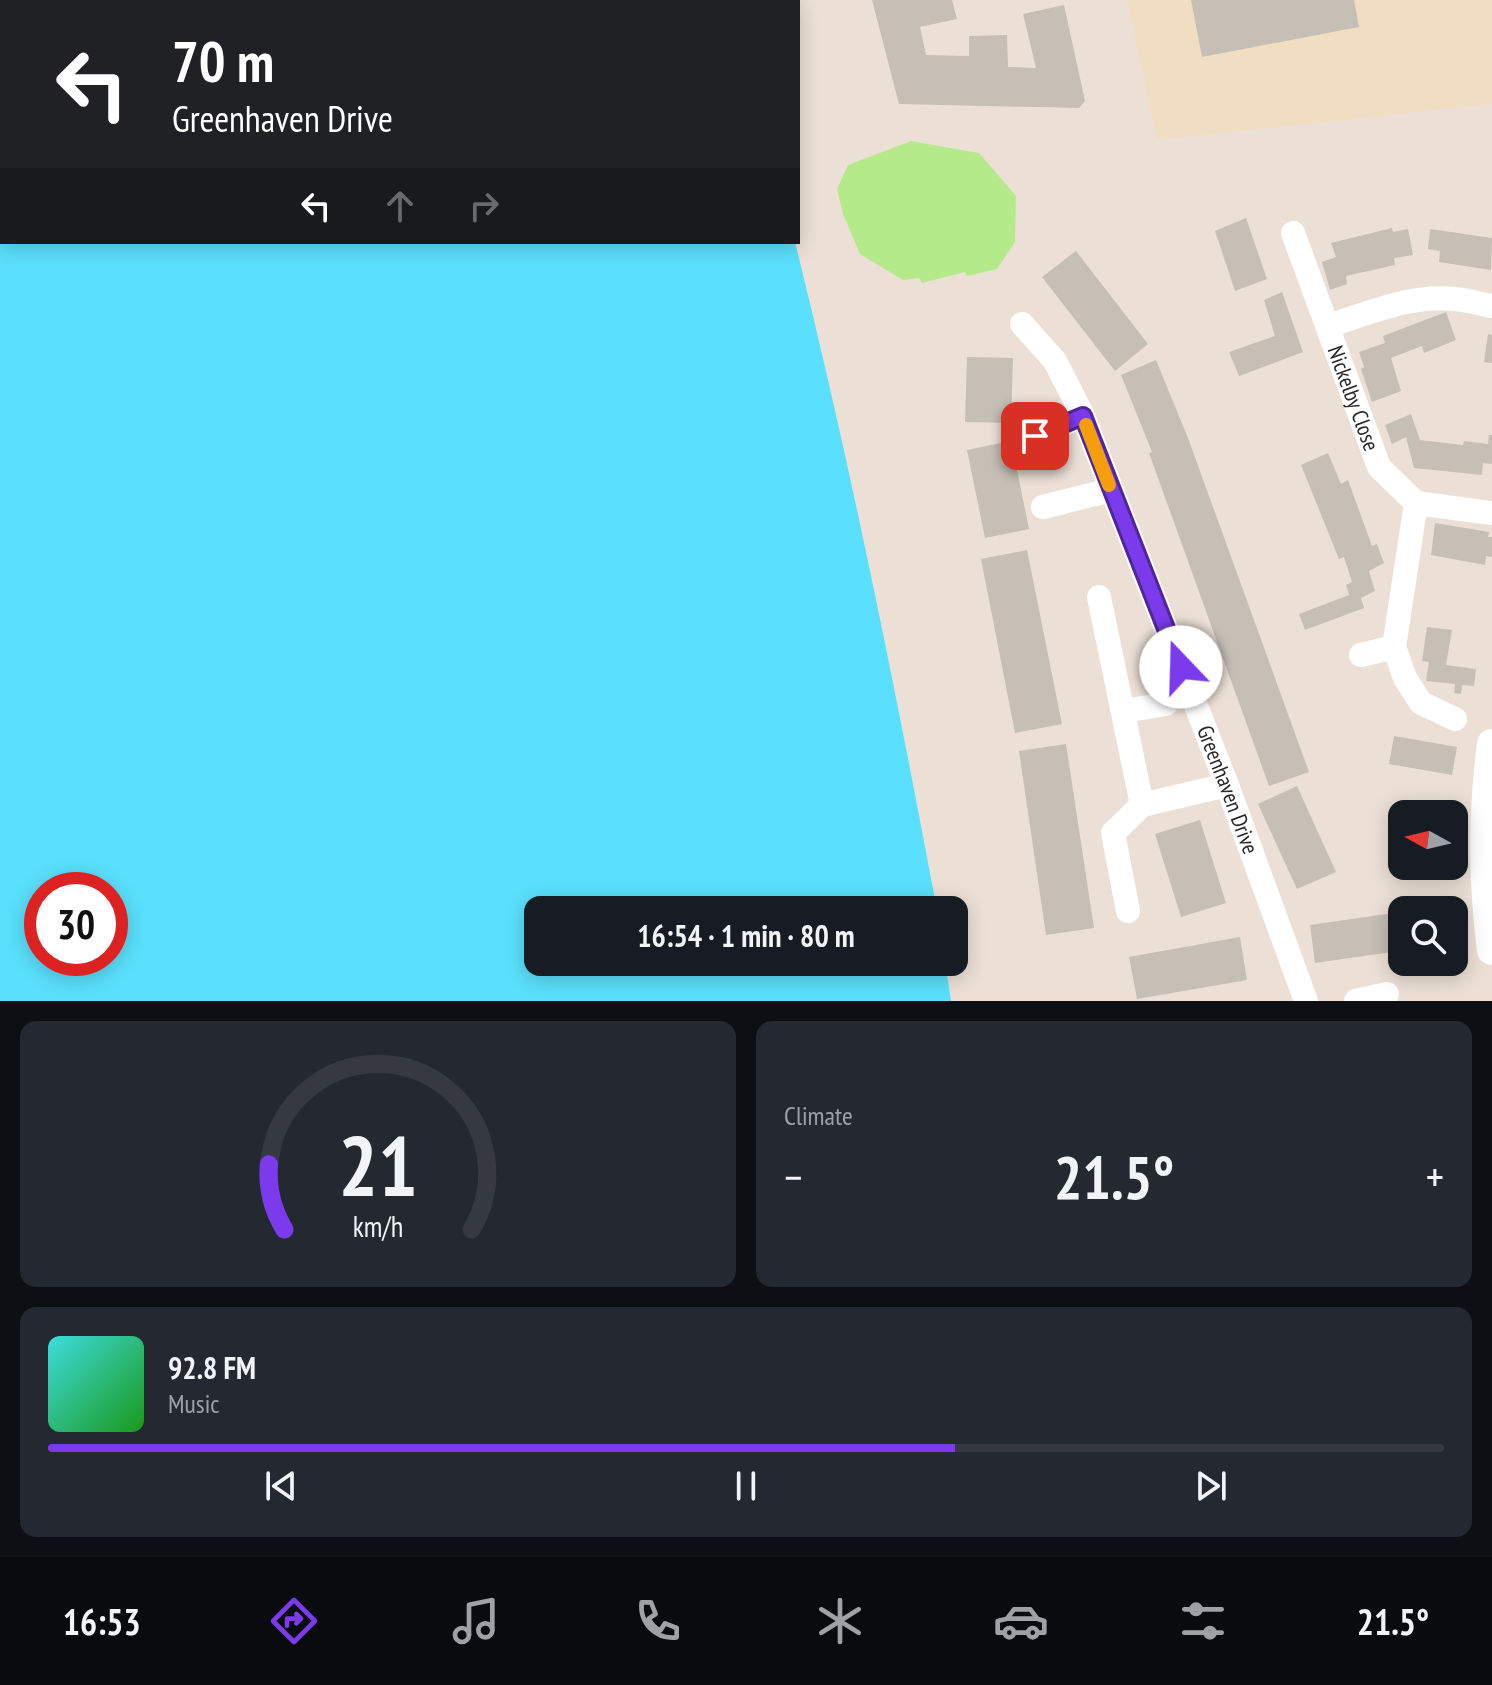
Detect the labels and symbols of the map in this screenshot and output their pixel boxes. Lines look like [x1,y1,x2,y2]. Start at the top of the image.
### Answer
street label: Nickelby Close [1322,342,1386,455]
pin [1001,402,1069,470]
position arrow [1139,625,1223,709]
street label: Greenhaven Drive [1191,721,1265,858]
north arrow [1388,800,1468,880]
speed limit sign: 30 [24,872,128,976]

